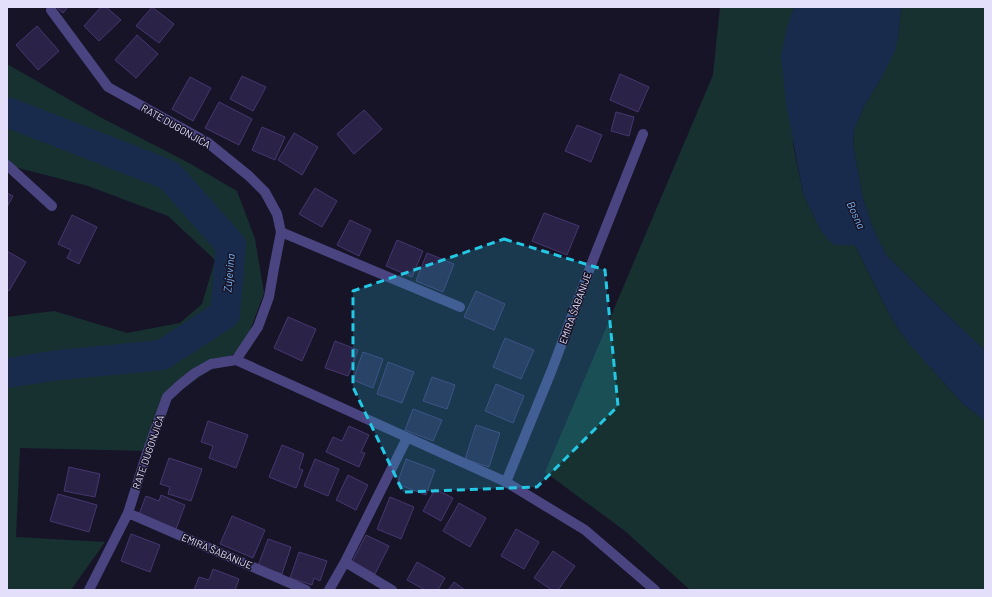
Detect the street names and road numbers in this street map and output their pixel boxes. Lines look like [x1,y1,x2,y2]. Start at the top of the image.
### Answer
street label: RATE DUGONJIĆA [139,101,213,151]
street label: EMIRA ŠABANIJE [556,270,594,346]
street label: RATE DUGONJIĆA [130,413,166,491]
street label: EMIRA ŠABANIJE [180,531,254,571]

